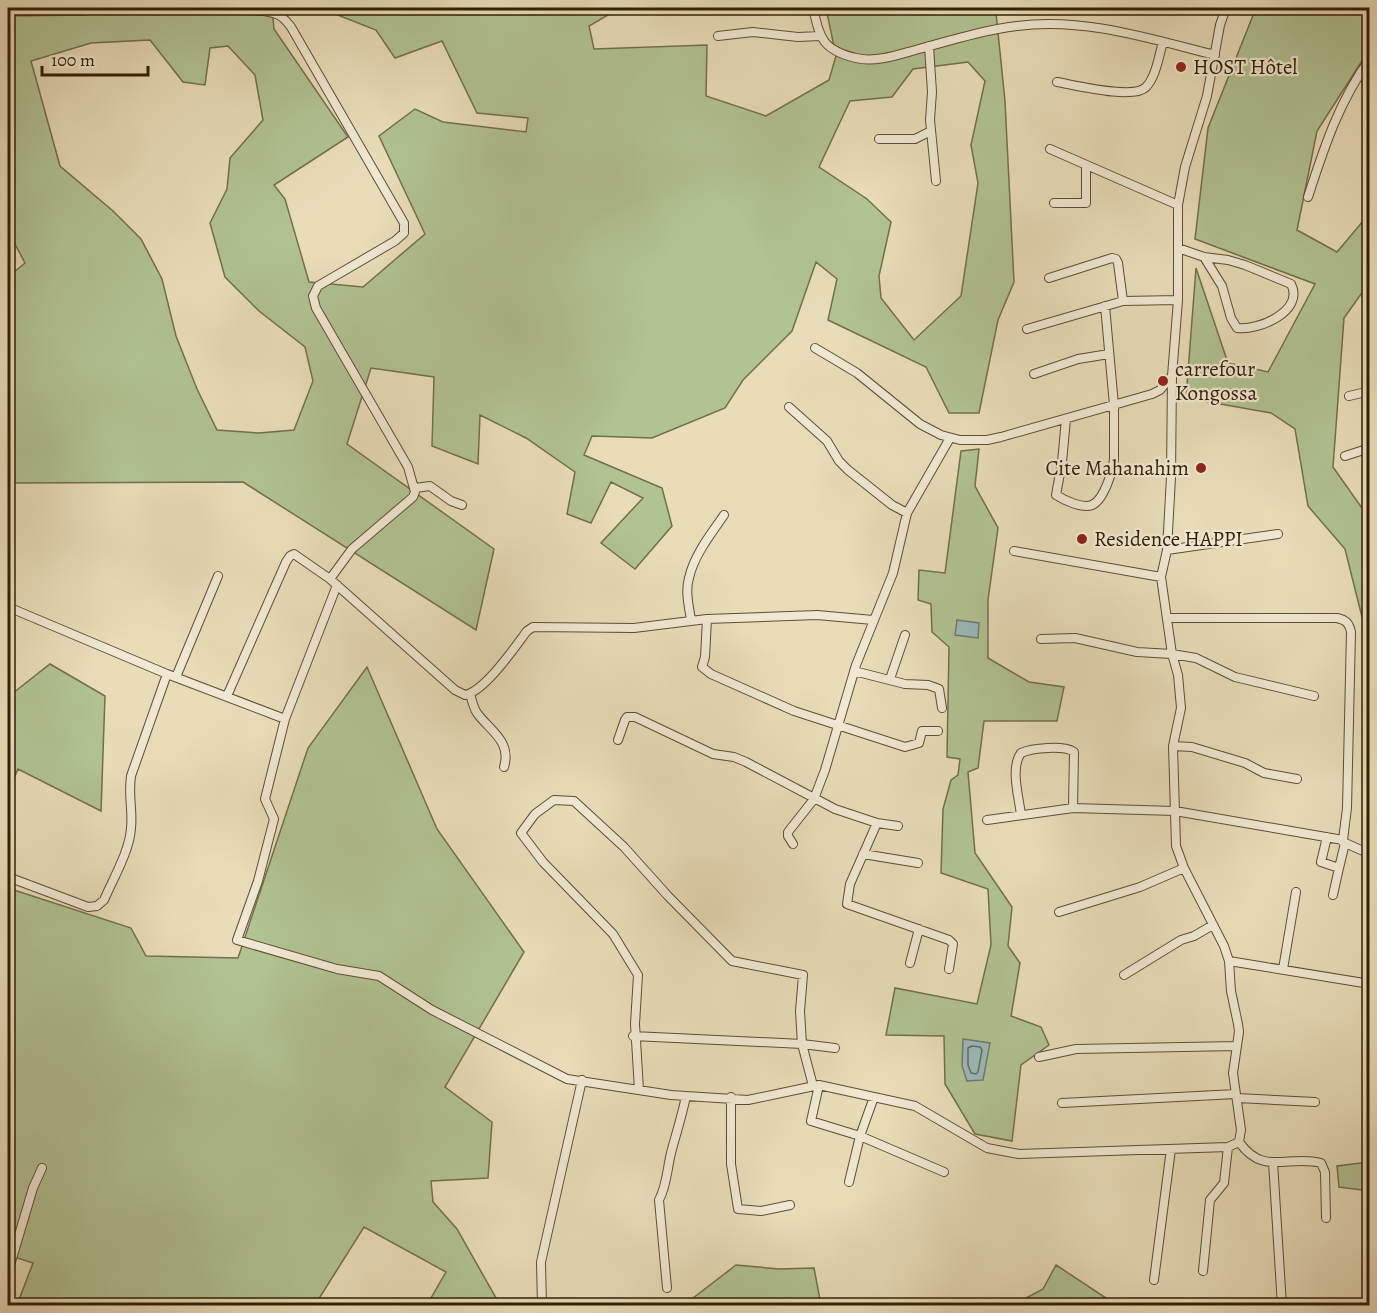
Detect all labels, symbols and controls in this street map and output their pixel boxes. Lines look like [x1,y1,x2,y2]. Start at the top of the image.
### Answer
scale bar [42,39,148,77]
text: 100 m [51,48,95,72]
place label: HOST Hôtel [1193,53,1297,81]
marker: HOST Hôtel [1174,60,1188,74]
place label: carrefour Kongossa [1175,355,1257,407]
marker: carrefour Kongossa [1156,374,1170,388]
place label: Cite Mahanahim [1046,454,1189,482]
marker: Cite Mahanahim [1194,461,1208,475]
place label: Residence HAPPI [1094,525,1243,553]
marker: Residence HAPPI [1075,532,1089,546]

